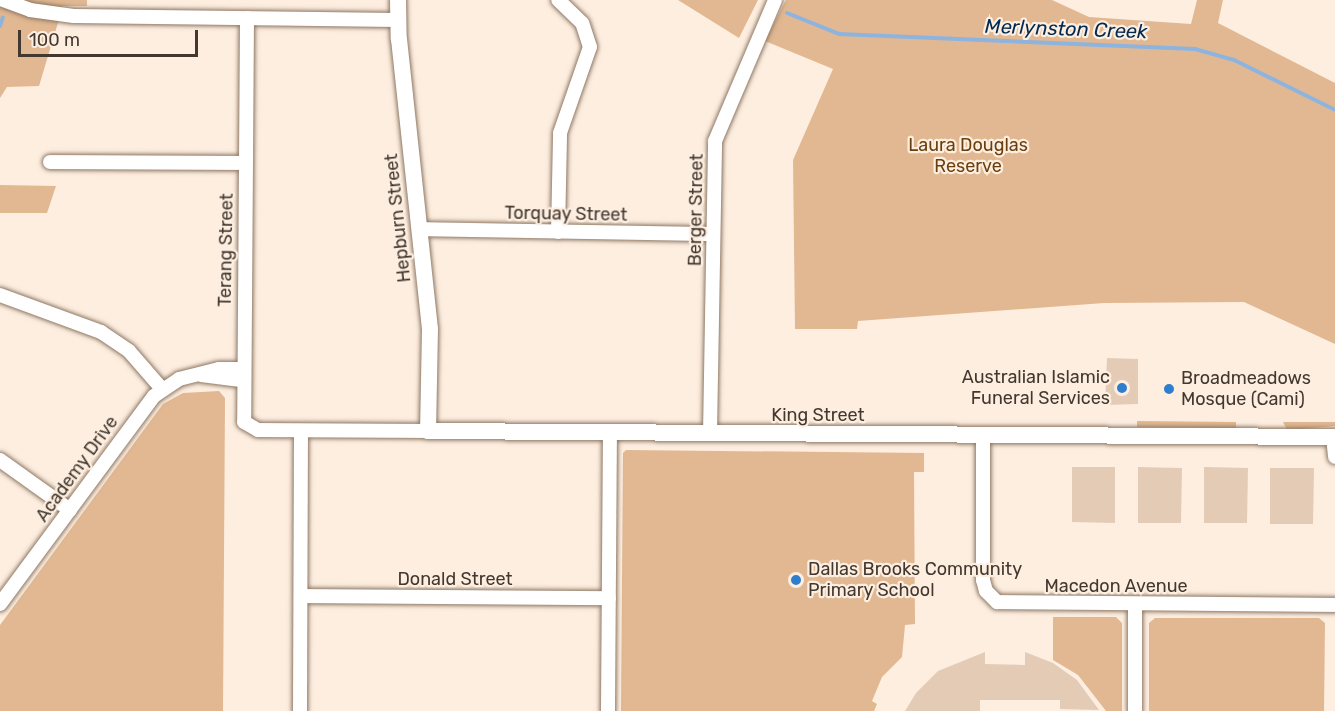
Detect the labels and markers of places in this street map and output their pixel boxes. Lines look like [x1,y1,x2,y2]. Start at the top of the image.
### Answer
place label: Australian Islamic Funeral Services [962,367,1110,410]
place label: Broadmeadows Mosque (Cami) [1181,368,1311,410]
marker: Australian Islamic Funeral Services [1115,381,1129,395]
marker: Broadmeadows Mosque (Cami) [1162,382,1176,396]
place label: Dallas Brooks Community Primary School [808,559,1022,602]
marker: Dallas Brooks Community Primary School [789,573,803,587]

